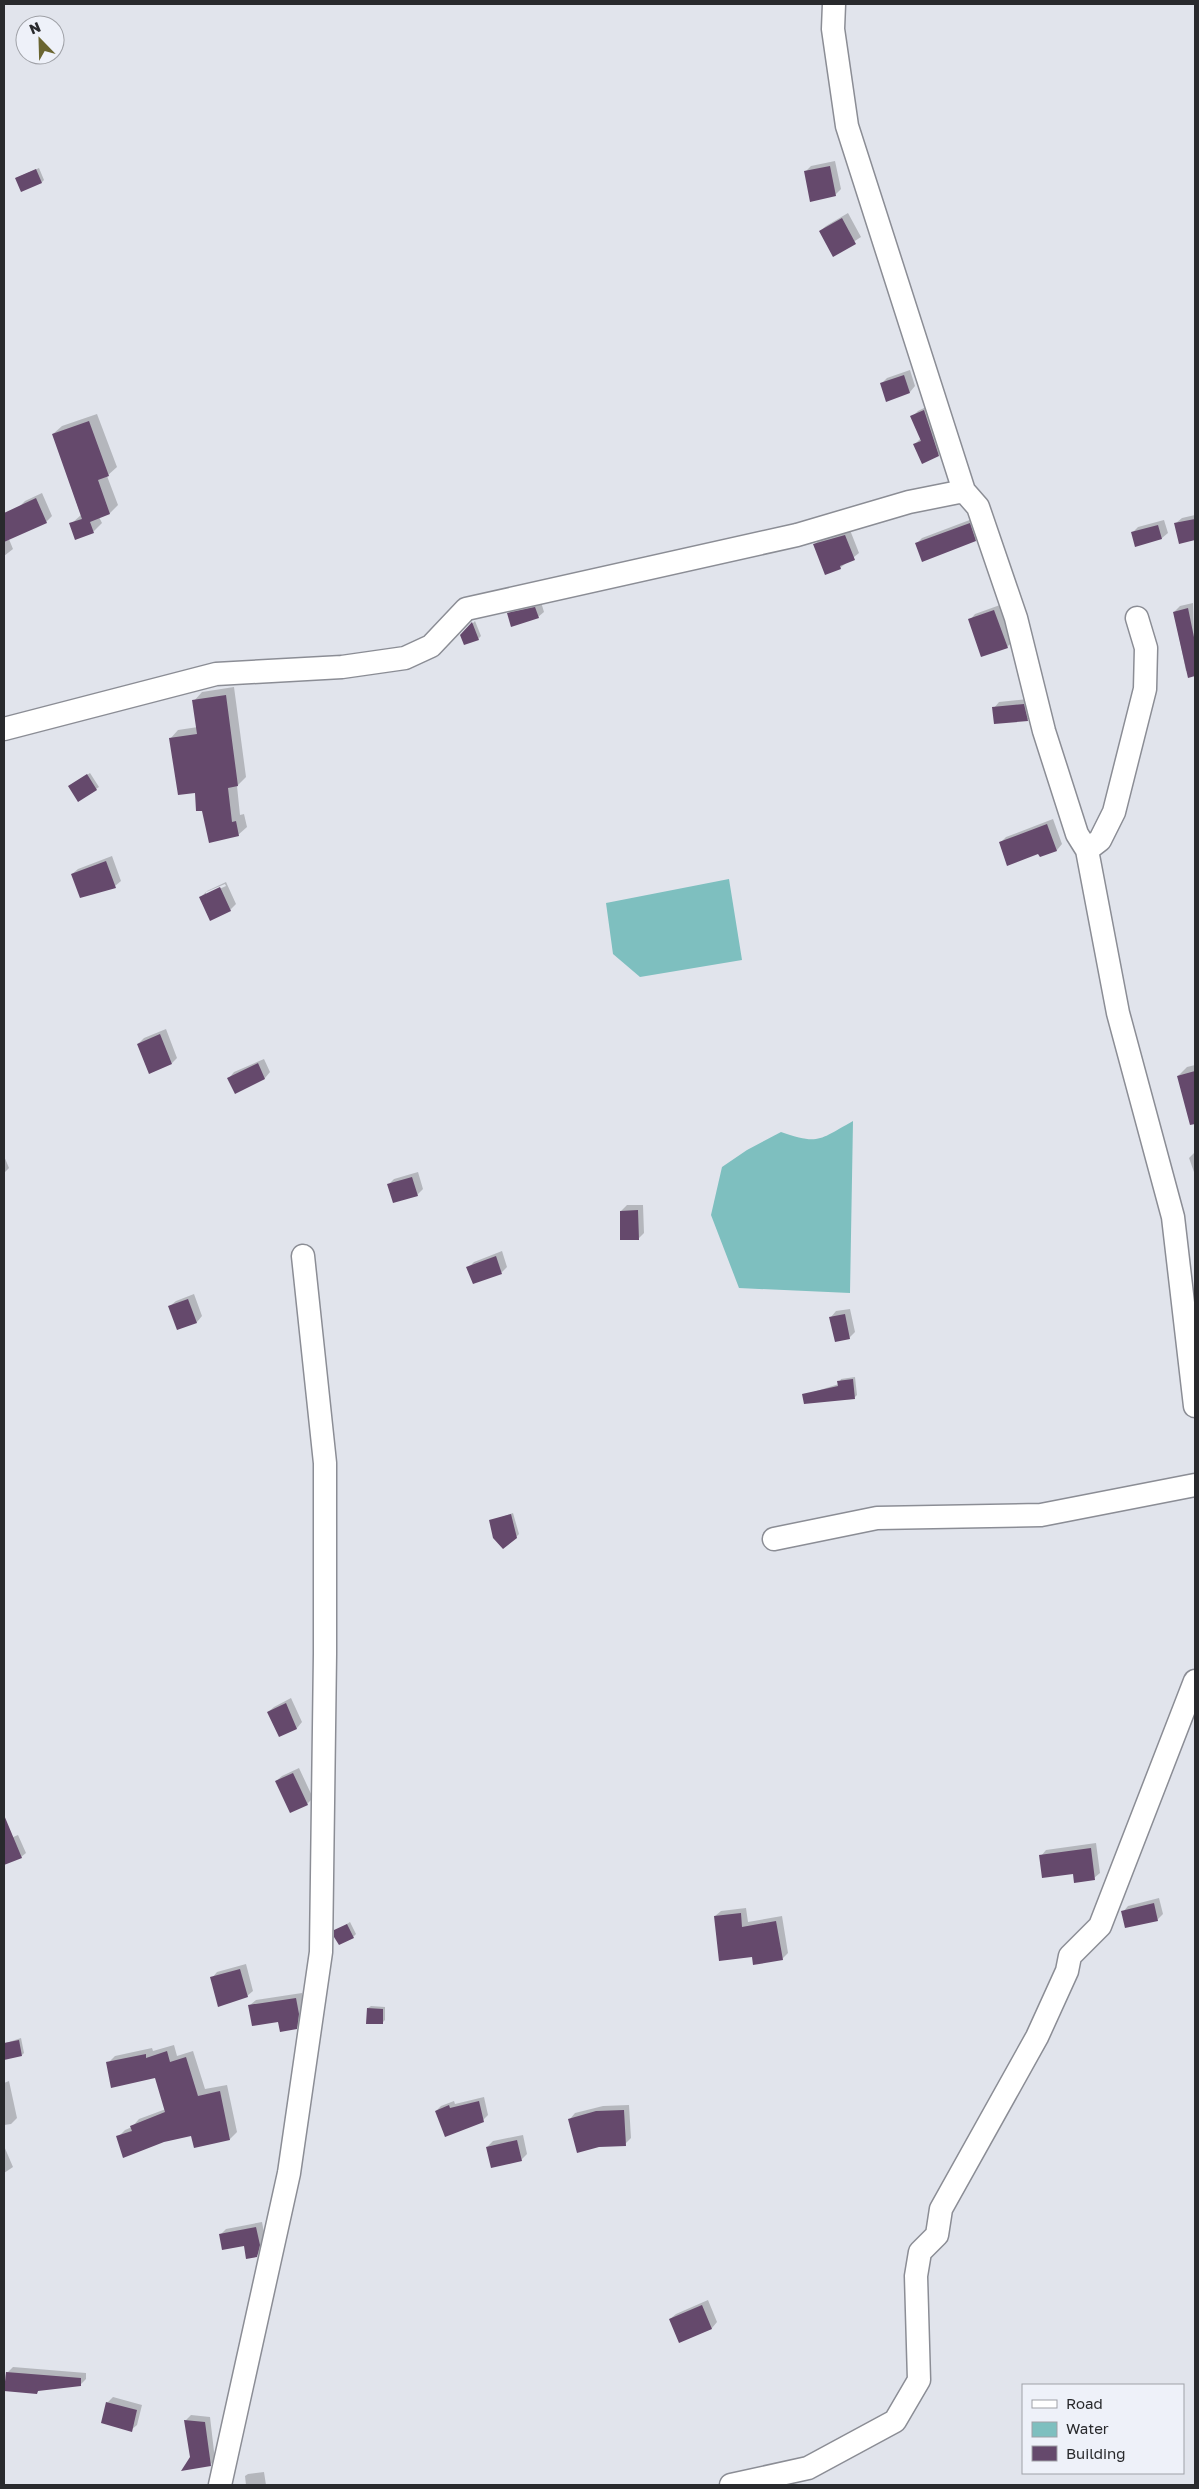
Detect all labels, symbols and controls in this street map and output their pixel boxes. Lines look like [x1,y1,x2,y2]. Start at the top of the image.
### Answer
north arrow [15,15,65,65]
text: N [27,18,43,37]
legend [1022,2384,1184,2474]
text: Road [1066,2394,1103,2412]
text: Water [1066,2419,1109,2437]
text: Building [1066,2444,1126,2462]

